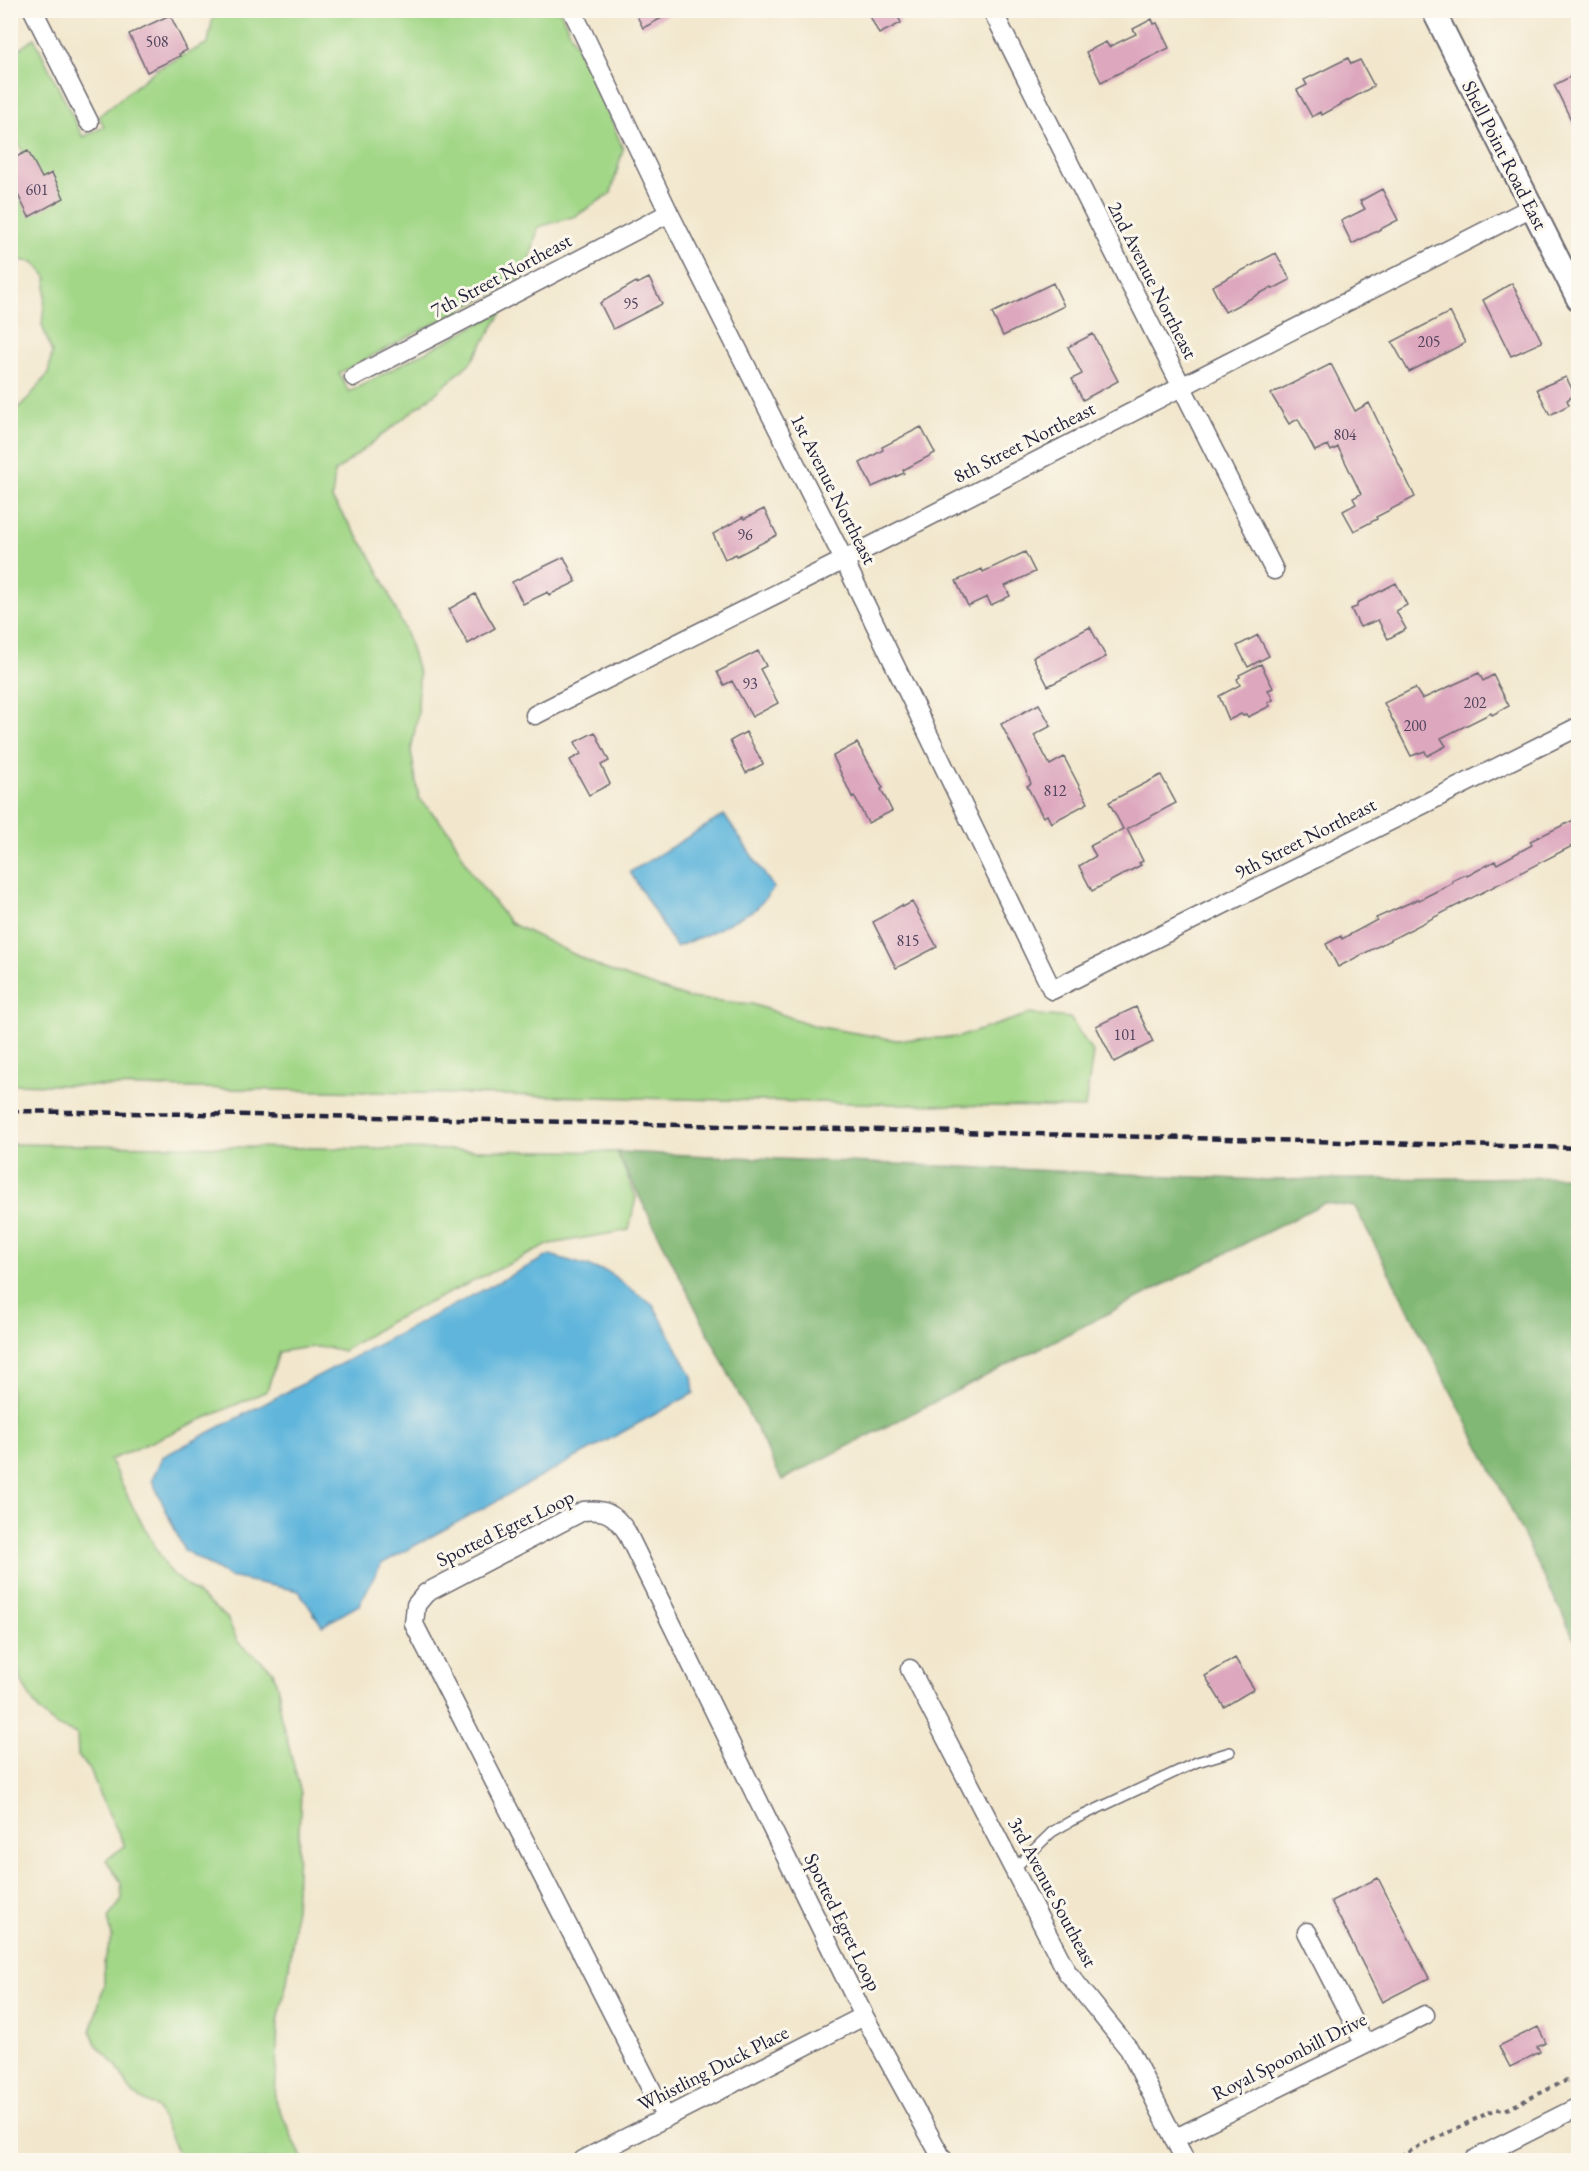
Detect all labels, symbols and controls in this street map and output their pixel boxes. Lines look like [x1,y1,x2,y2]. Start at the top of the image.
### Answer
house number: 508 [145,31,169,52]
street label: Shell Point Road East [1456,76,1554,235]
house number: 601 [25,179,49,200]
street label: 2nd Avenue Northeast [1102,197,1204,364]
street label: 7th Street Northeast [426,227,576,323]
house number: 95 [623,293,639,314]
house number: 205 [1417,331,1441,352]
street label: 8th Street Northeast [949,395,1100,489]
street label: 1st Avenue Northeast [785,409,883,569]
house number: 804 [1333,424,1357,445]
house number: 96 [737,524,753,545]
house number: 93 [742,673,758,694]
house number: 202 [1463,692,1487,713]
house number: 200 [1403,715,1427,736]
house number: 812 [1043,780,1067,801]
street label: 9th Street Northeast [1230,791,1381,885]
house number: 815 [896,930,920,951]
house number: 101 [1113,1024,1137,1045]
street label: Spotted Egret Loop [432,1483,578,1573]
street label: 3rd Avenue Southeast [1002,1812,1104,1972]
street label: Spotted Egret Loop [798,1849,888,1995]
street label: Royal Spoonbill Drive [1207,2006,1371,2106]
street label: Whistling Duck Place [633,2019,793,2117]

